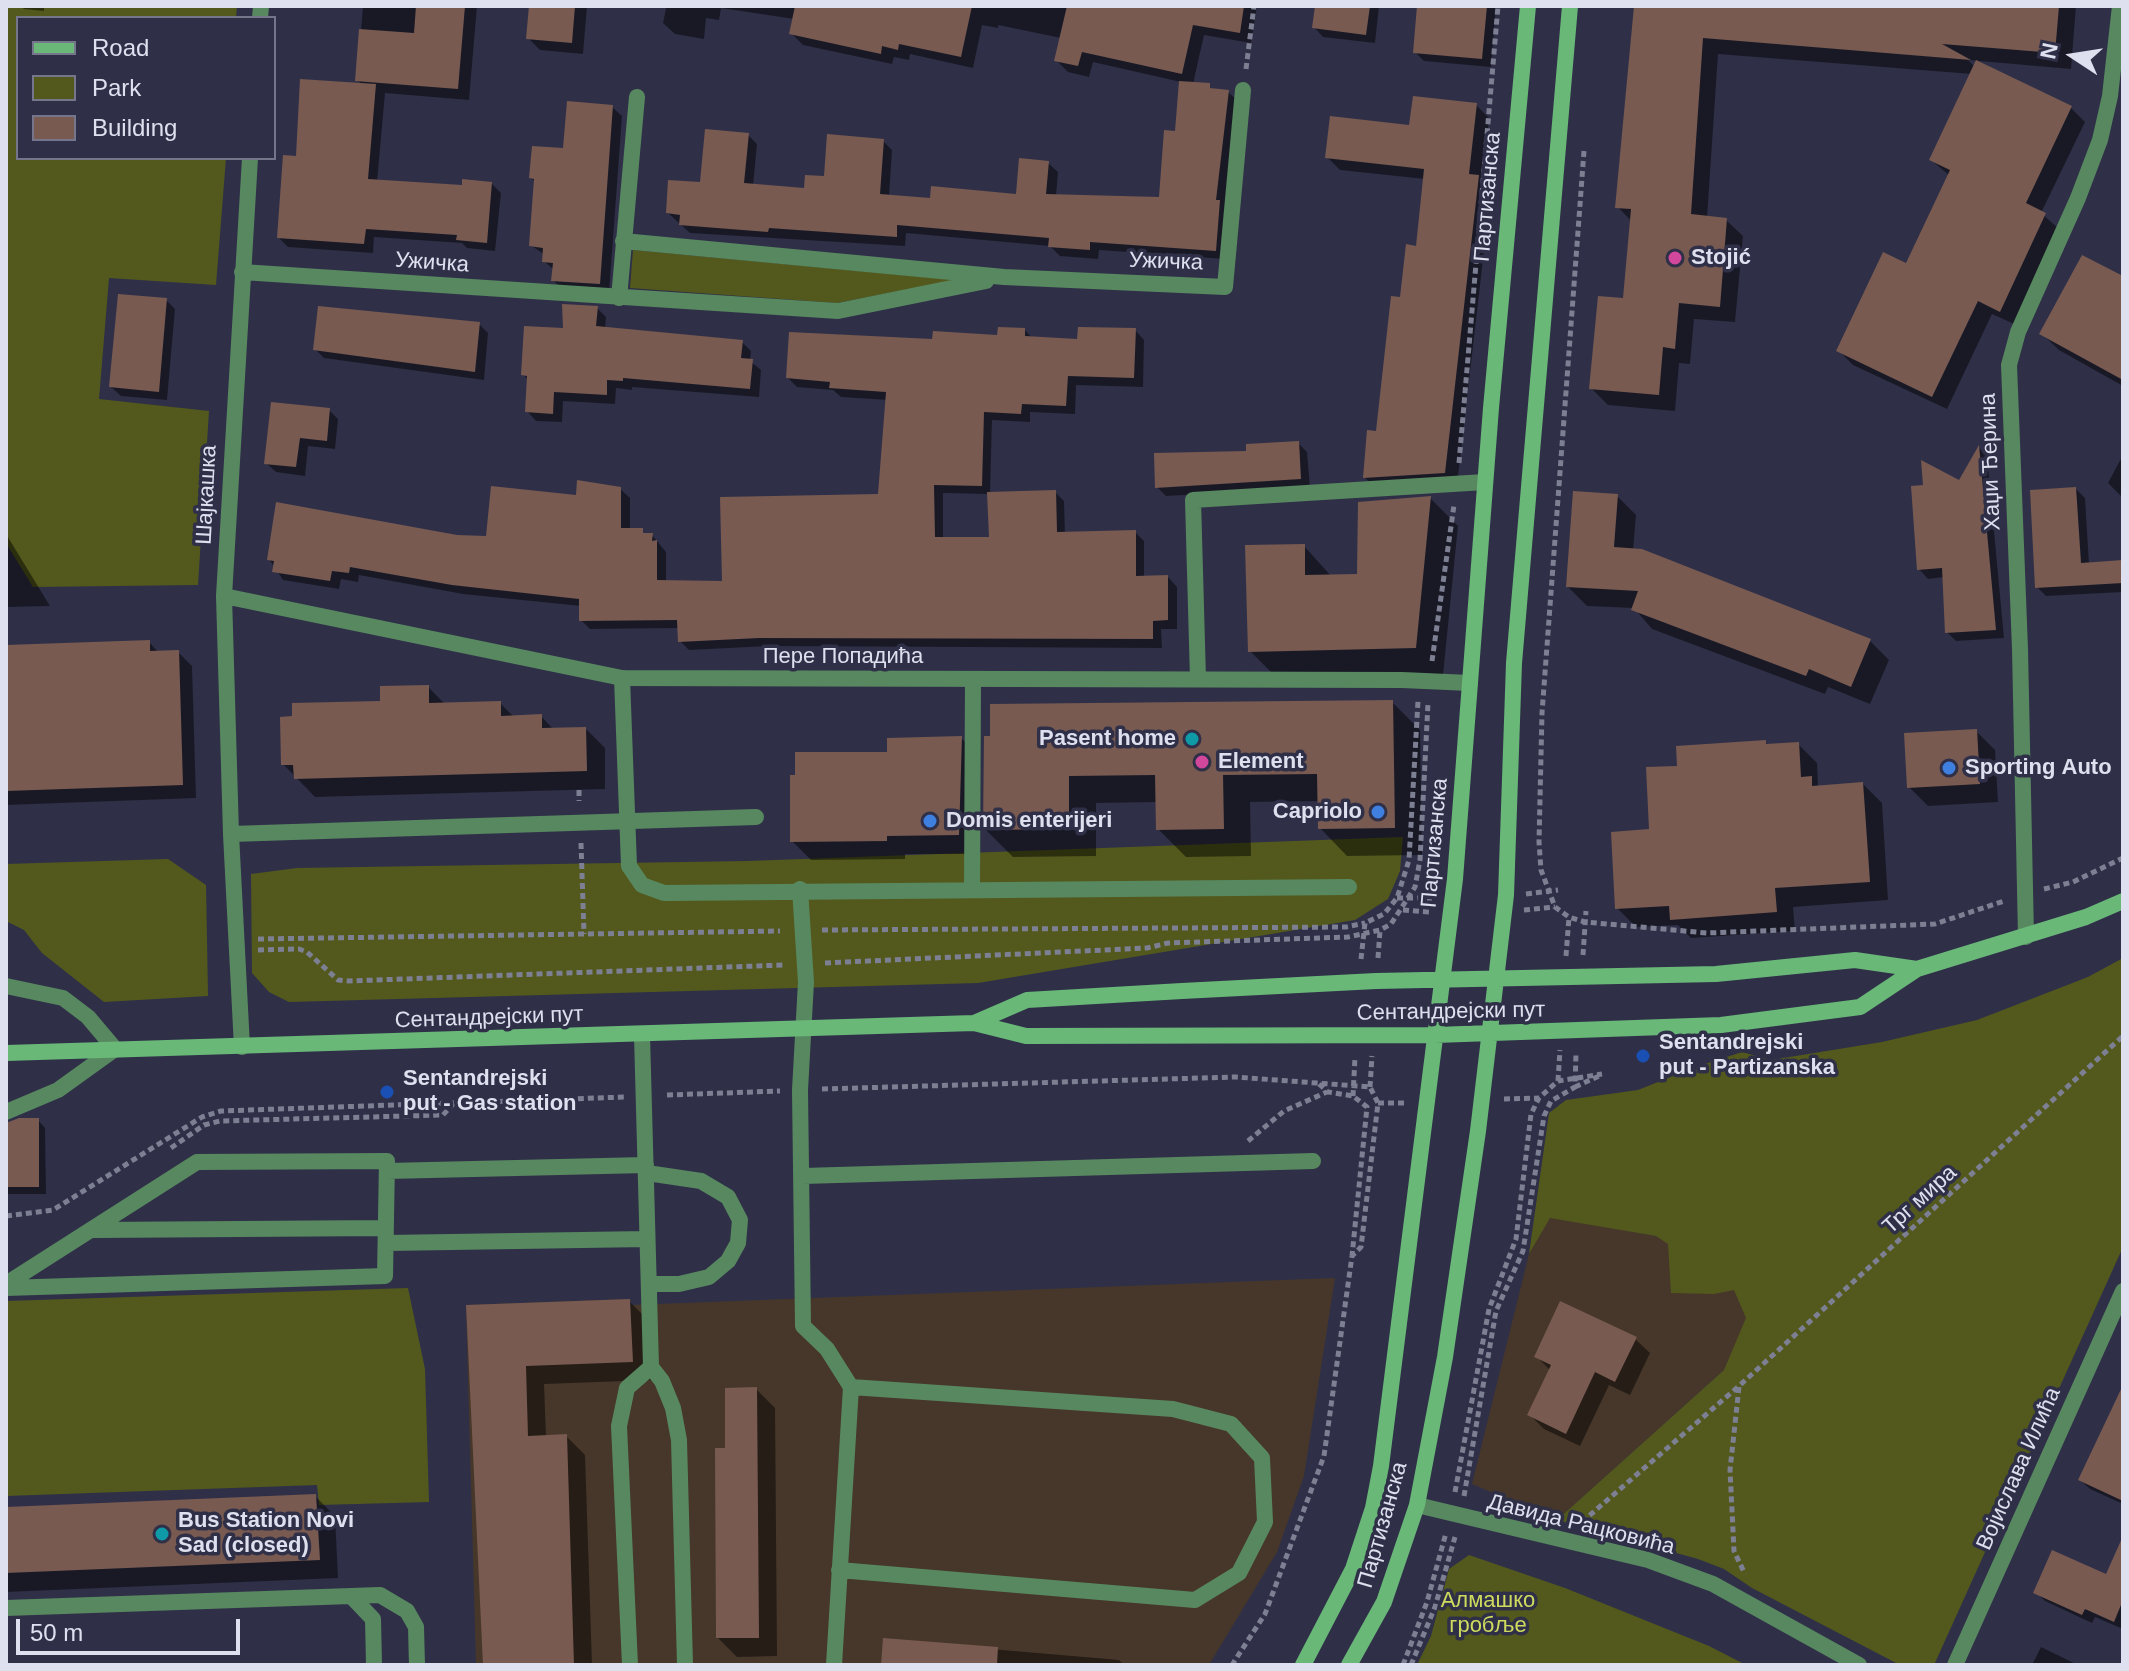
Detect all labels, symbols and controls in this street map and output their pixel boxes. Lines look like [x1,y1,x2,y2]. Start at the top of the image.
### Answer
legend [16,16,276,160]
north arrow [2033,16,2113,96]
text: Road [92,34,149,61]
text: N [2035,41,2063,61]
text: Park [92,74,141,101]
text: Building [92,114,177,141]
street label: Партизанска [1469,131,1507,263]
place label: Stojić [1691,245,1751,271]
street label: Ужичка [394,247,470,279]
street label: Ужичка [1129,248,1203,276]
marker: Stojić [1666,249,1684,267]
street label: Хаџи Ђерина [1975,393,2007,531]
street label: Шајкашка [191,445,223,545]
street label: Пере Попадића [763,644,923,670]
place label: Pasent home [1039,726,1176,752]
marker: Pasent home [1183,730,1201,748]
place label: Element [1218,749,1304,775]
marker: Element [1193,753,1211,771]
place label: Sporting Auto [1965,755,2112,781]
marker: Sporting Auto [1940,759,1958,777]
street label: Партизанска [1416,777,1454,909]
place label: Capriolo [1273,799,1362,825]
marker: Capriolo [1369,803,1387,821]
place label: Domis enterijeri [946,808,1112,834]
marker: Domis enterijeri [921,812,939,830]
street label: Сентандрејски пут [1356,997,1546,1027]
street label: Сентандрејски пут [394,1002,584,1034]
place label: Sentandrejski put - Partizanska [1659,1030,1835,1082]
marker: Sentandrejski put - Partizanska [1634,1047,1652,1065]
place label: Sentandrejski put - Gas station [403,1066,577,1118]
marker: Sentandrejski put - Gas station [378,1083,396,1101]
street label: Трг мира [1878,1160,1962,1240]
street label: Војислава Илића [1971,1384,2067,1554]
street label: Партизанска [1352,1459,1414,1591]
street label: Давида Рацковића [1485,1489,1677,1561]
place label: Bus Station Novi Sad (closed) [178,1508,354,1560]
marker: Bus Station Novi Sad (closed) [153,1525,171,1543]
park label: Алмашко гробље [1441,1588,1535,1640]
scale bar [20,1603,244,1653]
text: 50 m [30,1619,83,1646]

